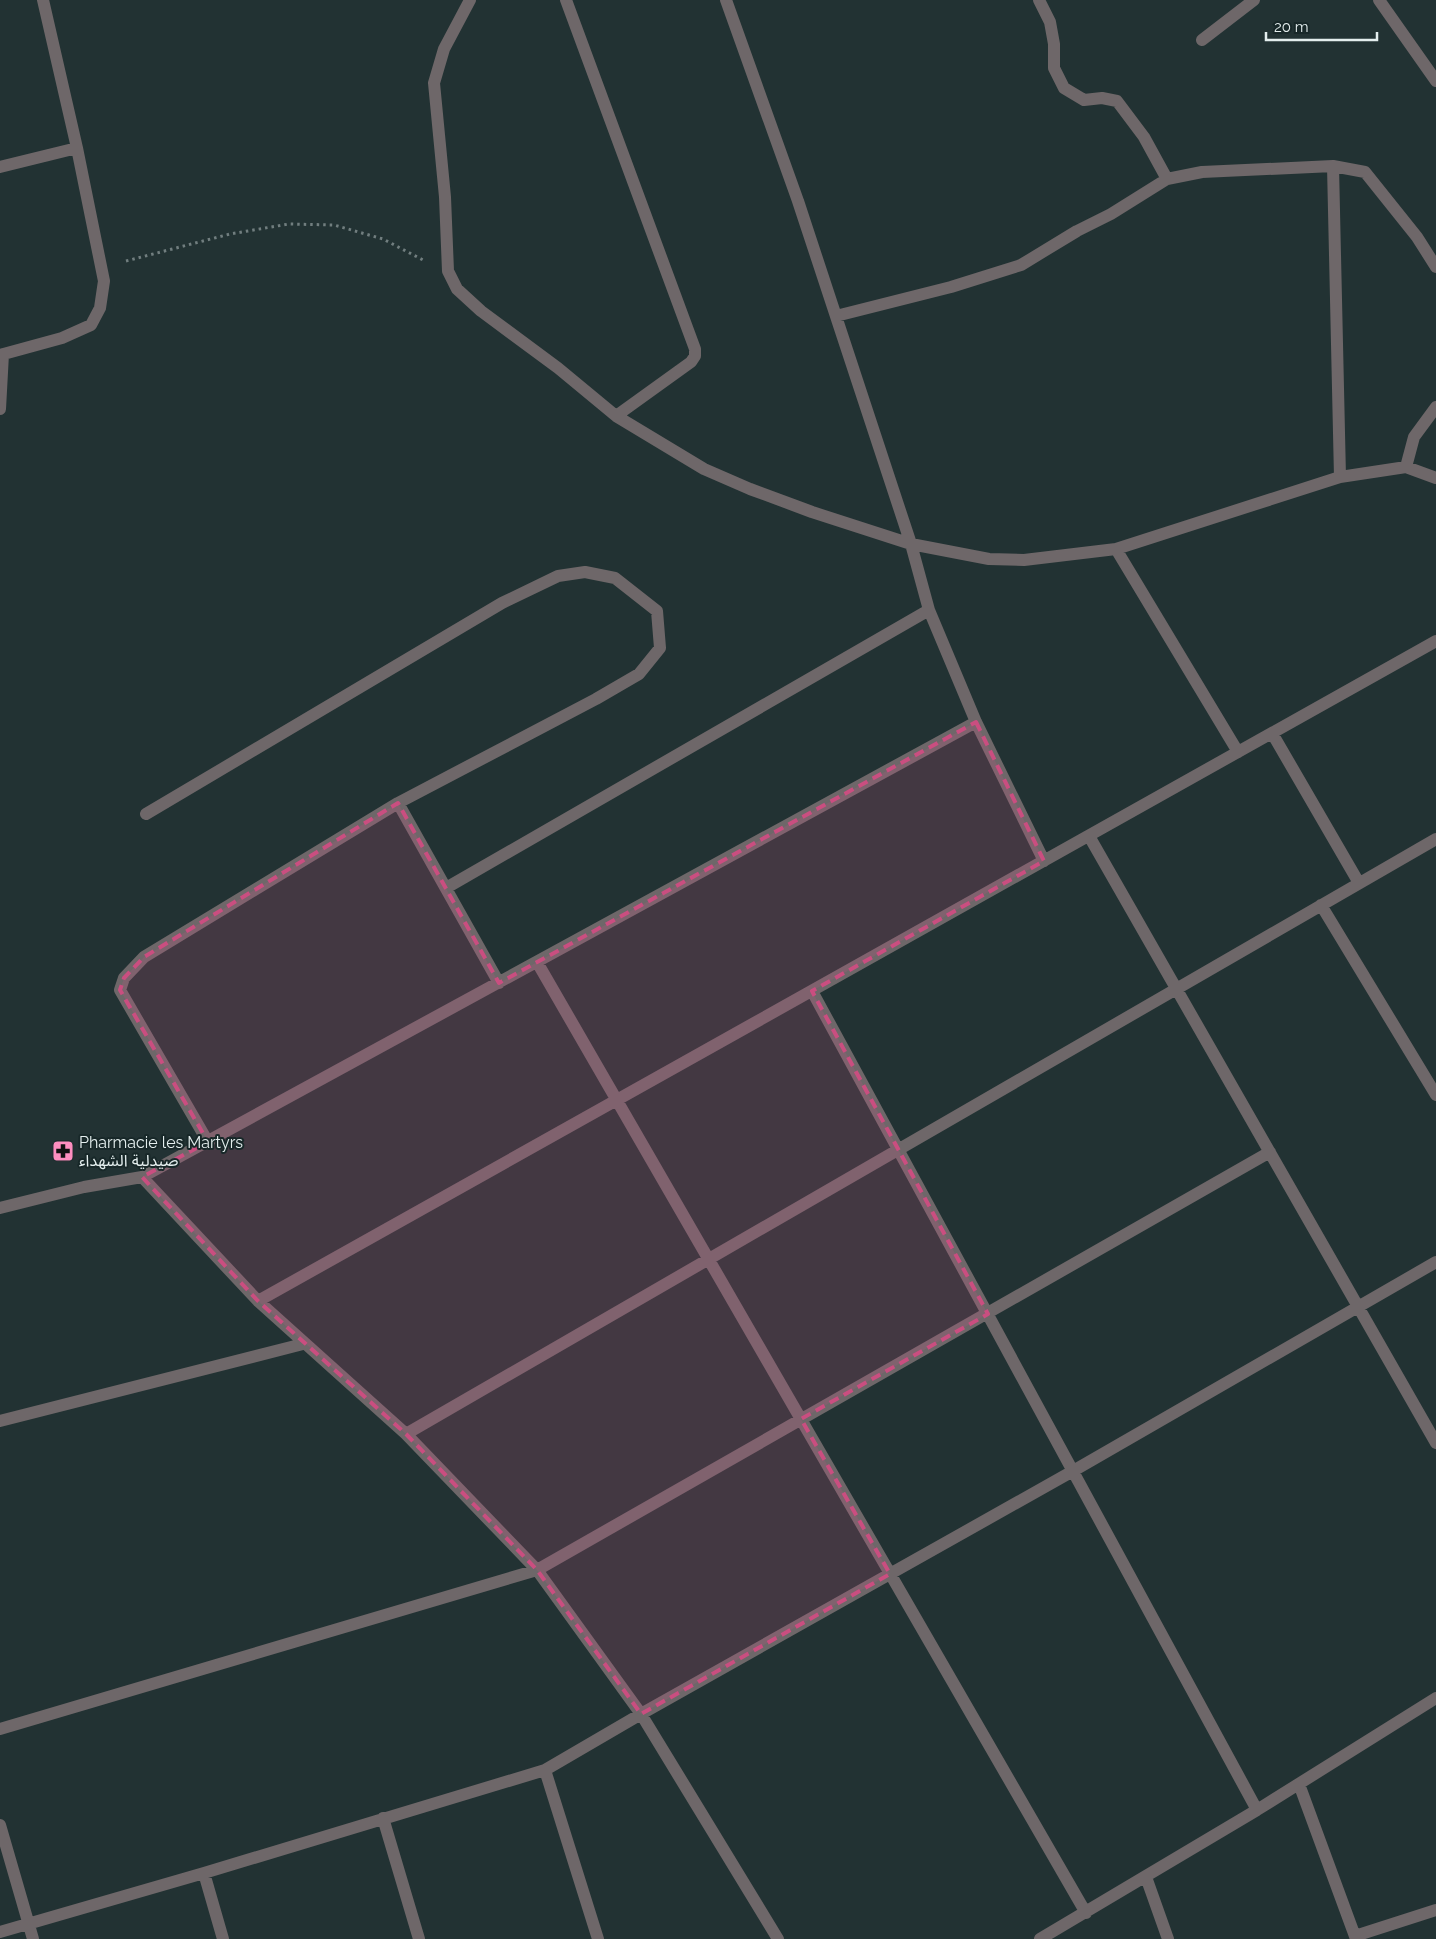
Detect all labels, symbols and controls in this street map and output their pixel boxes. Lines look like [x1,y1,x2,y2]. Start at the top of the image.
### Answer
scale bar [1266,10,1377,42]
text: 20 m [1274,18,1309,36]
place label: Pharmacie les Martyrs صيدلية الشهداء [79,1133,243,1170]
pharmacy icon: Pharmacie les Martyrs صيدلية الشهداء [51,1139,75,1163]

